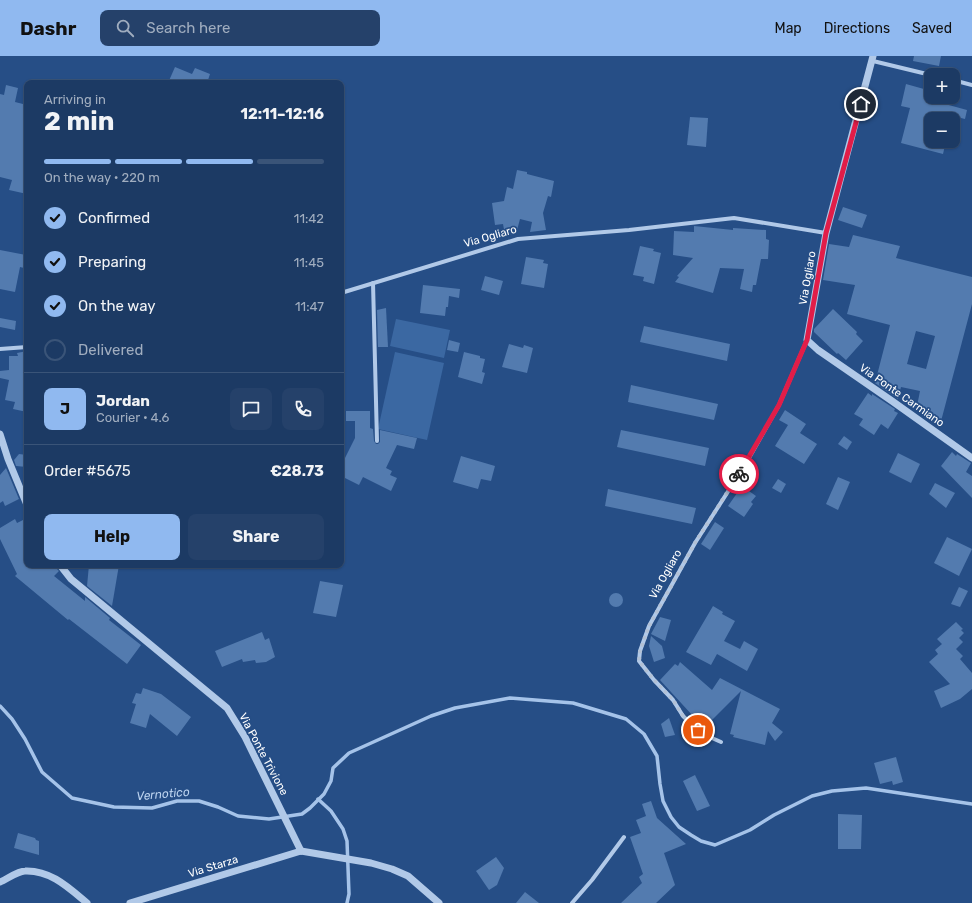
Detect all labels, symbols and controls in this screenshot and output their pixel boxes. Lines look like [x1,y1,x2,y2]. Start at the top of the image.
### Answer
search box [100,10,380,46]
text: Dashr [20,17,76,40]
icon: search [114,17,136,39]
text: Search here [146,19,230,37]
text: Map [775,20,802,37]
text: Directions [824,20,890,37]
text: Saved [912,20,952,37]
map controls [924,68,960,148]
button: + [924,68,960,104]
pin [844,87,878,121]
text: Arriving in [44,92,106,107]
icon: home [850,93,872,115]
text: 12:11–12:16 [241,105,324,123]
text: 2 min [44,106,114,137]
button: − [924,112,960,148]
text: On the way · 220 m [44,170,160,185]
icon: check [44,207,66,229]
text: Confirmed [78,209,150,227]
text: 11:42 [294,211,324,226]
street label: Via Ogliaro [462,223,518,250]
street label: Via Ogliaro [796,250,819,306]
icon: check [44,251,66,273]
text: Preparing [78,253,146,271]
text: 11:45 [294,255,324,270]
icon: check [44,295,66,317]
text: On the way [78,297,156,315]
text: 11:47 [295,299,324,314]
text: Delivered [78,341,143,359]
street label: Via Ponte Carmiano [857,361,947,430]
button: chat [230,388,272,430]
button: phone [282,388,324,430]
text: Jordan [96,392,150,410]
text: J [60,400,70,418]
text: Courier · 4.6 [96,410,169,425]
courier [719,454,759,494]
text: Order #5675 [44,462,131,480]
text: €28.73 [270,462,324,480]
icon: bike [728,463,750,485]
button: Help [44,514,180,560]
button: Share [188,514,324,560]
street label: Via Ogliaro [647,547,684,601]
street label: Via Ponte Trivione [236,711,291,798]
pin [681,713,715,747]
icon: bag [687,719,709,741]
water label: Vernotico [136,785,190,803]
street label: Via Starza [187,853,240,880]

